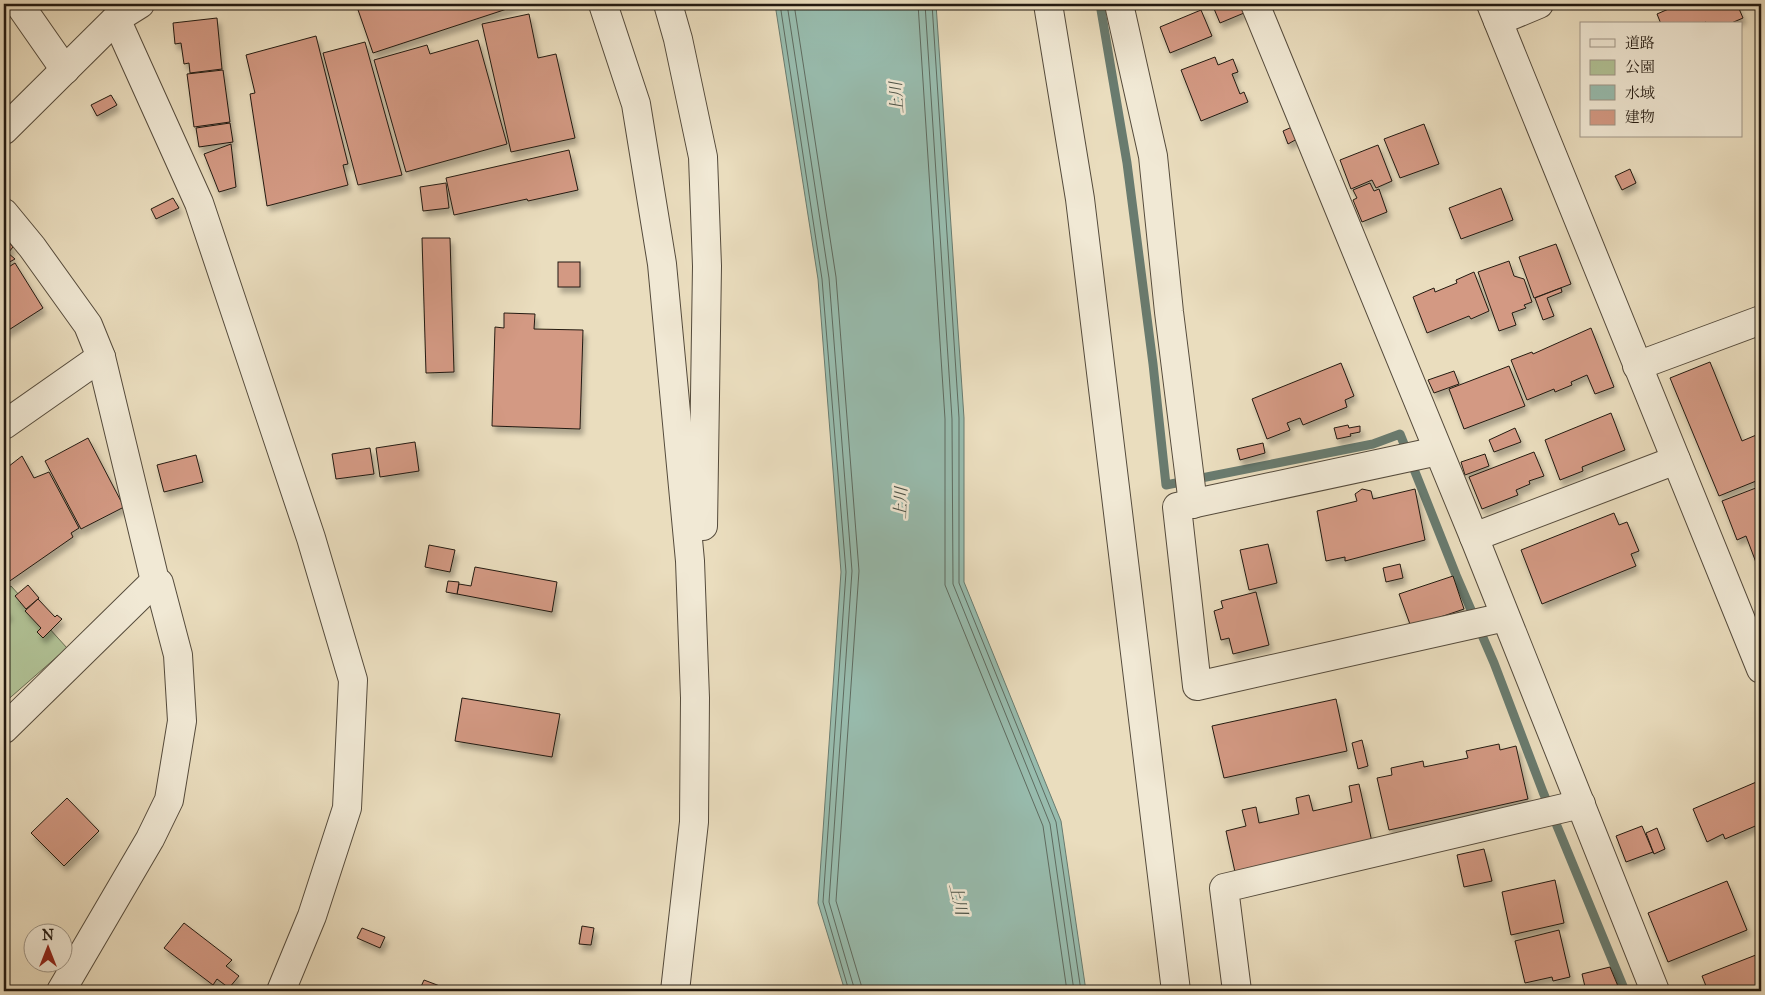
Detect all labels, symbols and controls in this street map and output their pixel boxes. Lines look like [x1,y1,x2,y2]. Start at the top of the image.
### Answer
legend [1580,22,1742,138]
text: 道路 [1625,34,1655,52]
text: 公園 [1625,58,1655,76]
water label: 上川 [886,79,907,115]
text: 水域 [1625,84,1655,102]
text: 建物 [1625,108,1655,126]
water label: 上川 [890,485,911,519]
water label: 上川 [946,881,972,919]
north arrow [22,922,72,972]
text: N [42,927,54,944]

